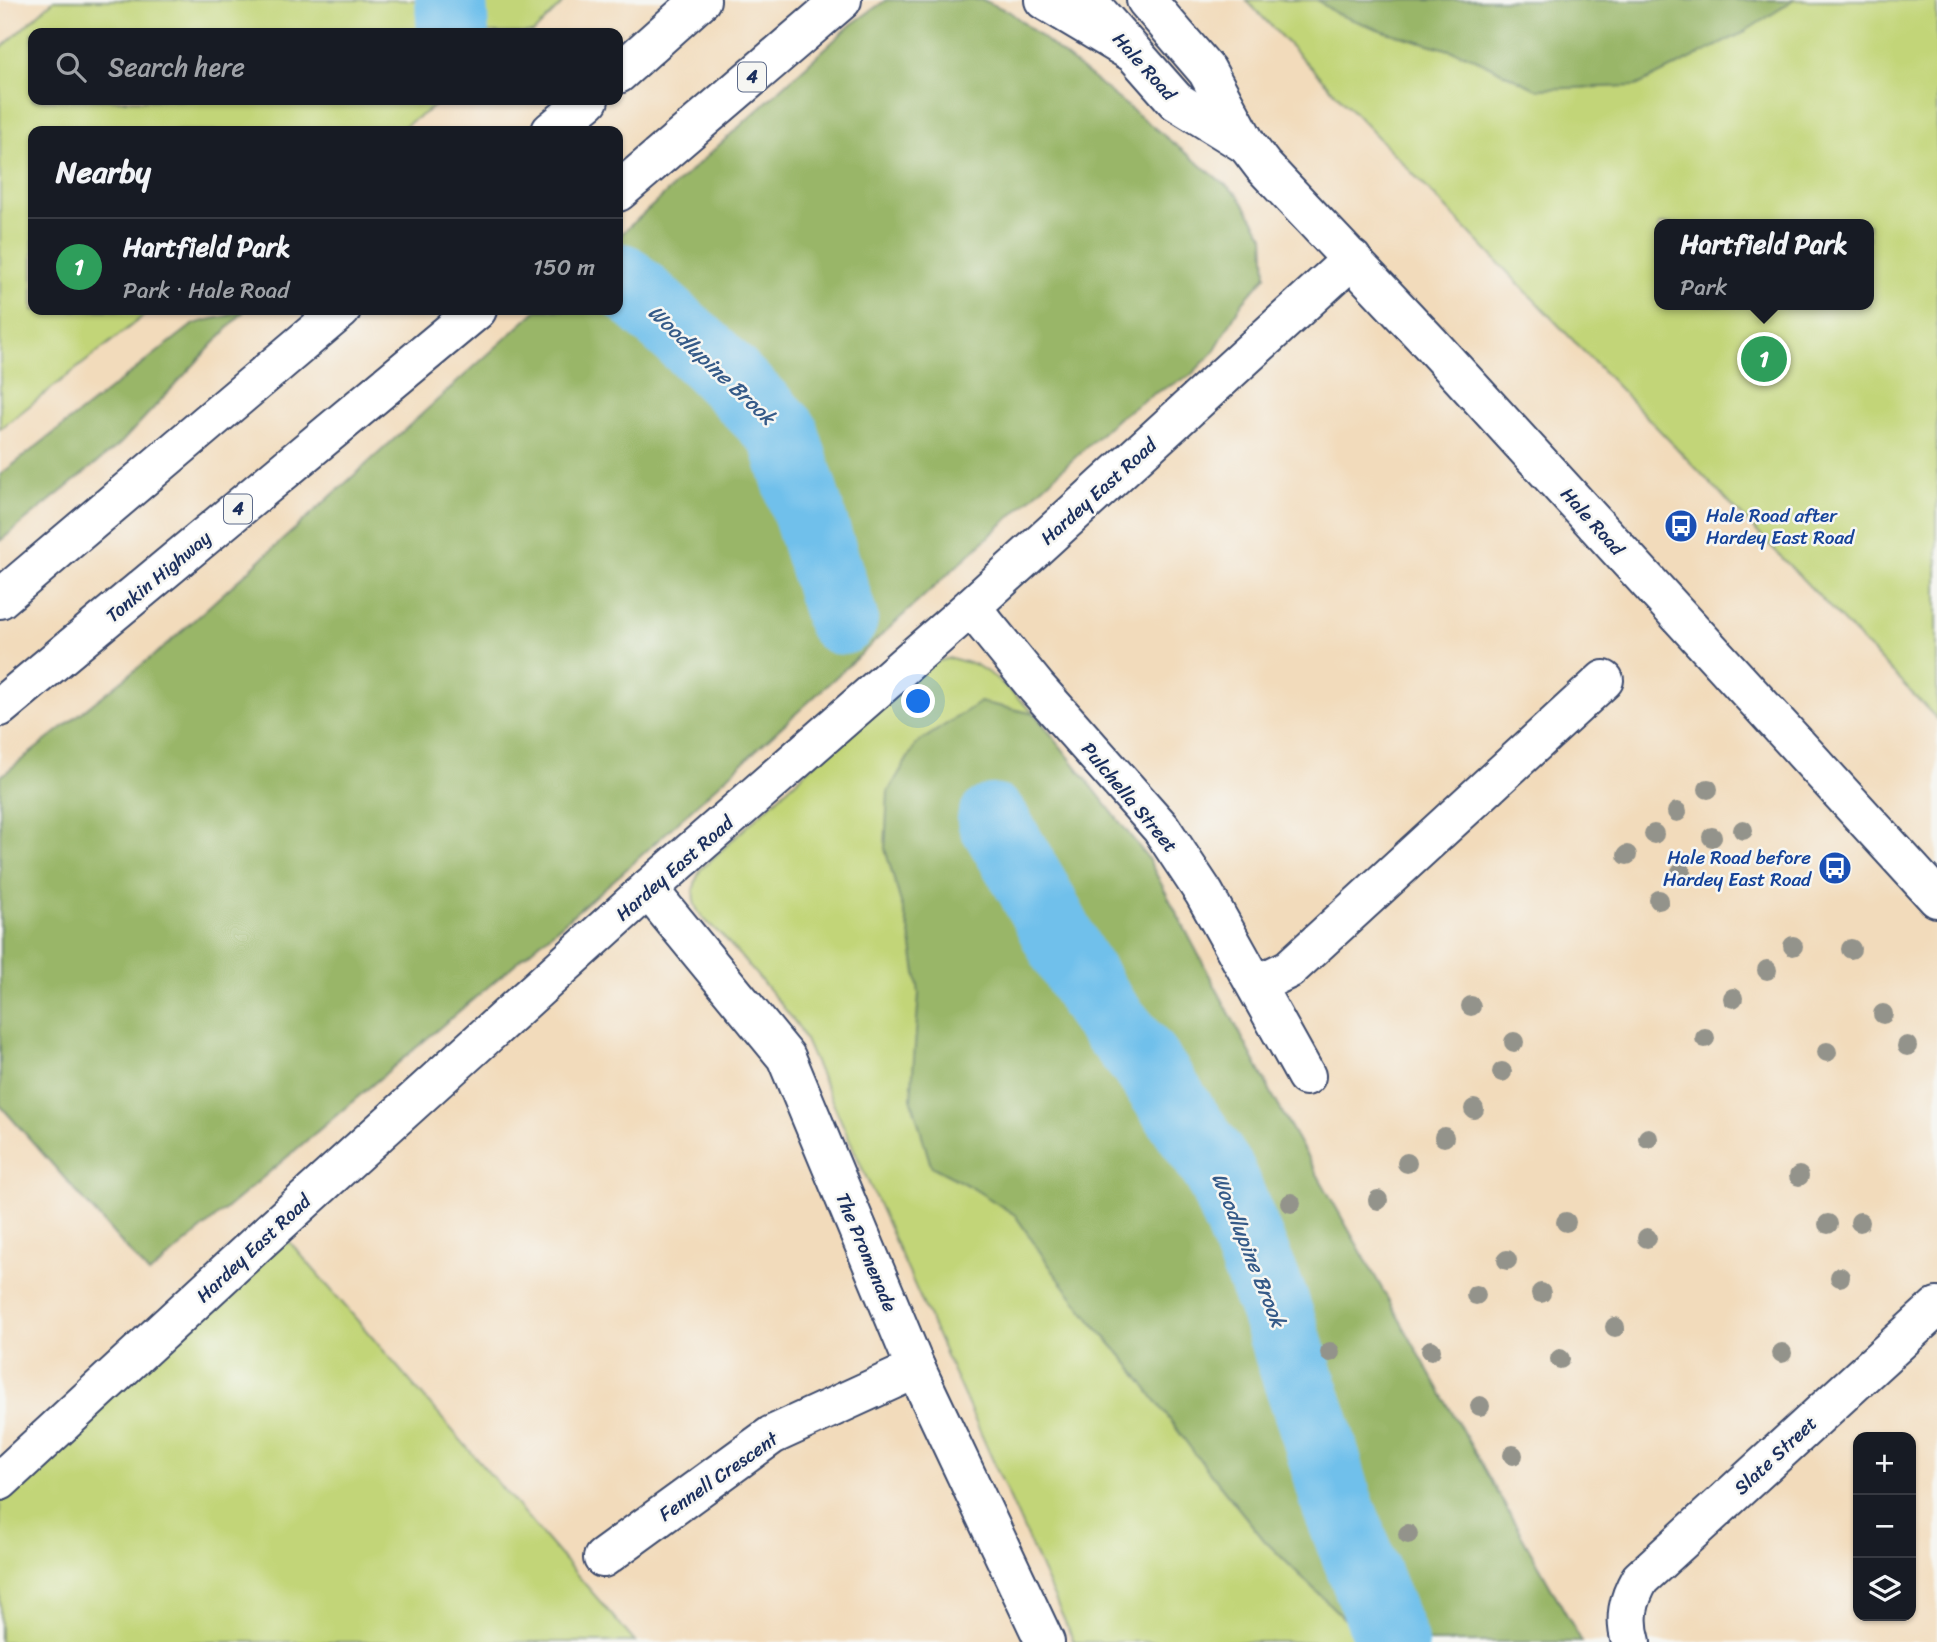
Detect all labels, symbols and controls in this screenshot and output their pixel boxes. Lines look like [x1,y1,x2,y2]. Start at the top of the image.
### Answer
street label: Hale Road [1104,24,1186,109]
search box [28,28,623,105]
text: Search here [108,44,245,90]
icon: search [52,48,90,86]
road number: 4 [738,62,766,92]
text: Nearby [56,145,151,199]
popup [1654,219,1874,310]
text: Hartfield Park [1680,221,1848,267]
text: Hartfield Park [123,224,290,270]
text: 1 [74,247,84,288]
text: 150 m [533,247,595,288]
text: Park [1680,267,1728,308]
text: Park · Hale Road [123,270,289,311]
water label: Woodlupine Brook [639,295,786,436]
pin: 1 [1741,333,1787,385]
street label: Hardey East Road [1032,428,1166,553]
street label: Hale Road [1552,479,1634,564]
road number: 4 [224,494,252,524]
place label: Hale Road after Hardey East Road [1706,499,1856,554]
bus stop icon: Hale Road after Hardey East Road [1662,507,1700,545]
street label: Tonkin Highway [98,522,219,631]
your location [901,684,935,718]
street label: Pulchella Street [1073,734,1186,860]
street label: Hardey East Road [608,806,743,929]
place label: Hale Road before Hardey East Road [1663,841,1813,896]
bus stop icon: Hale Road before Hardey East Road [1816,849,1854,887]
water label: Woodlupine Brook [1201,1167,1298,1335]
street label: Hardey East Road [188,1184,320,1311]
street label: The Promenade [827,1187,907,1317]
street label: Slate Street [1726,1408,1825,1503]
street label: Fennell Crescent [652,1422,786,1530]
map controls [1853,1432,1916,1621]
button: + [1853,1432,1916,1495]
button: − [1853,1495,1916,1558]
button: layers [1853,1558,1916,1621]

